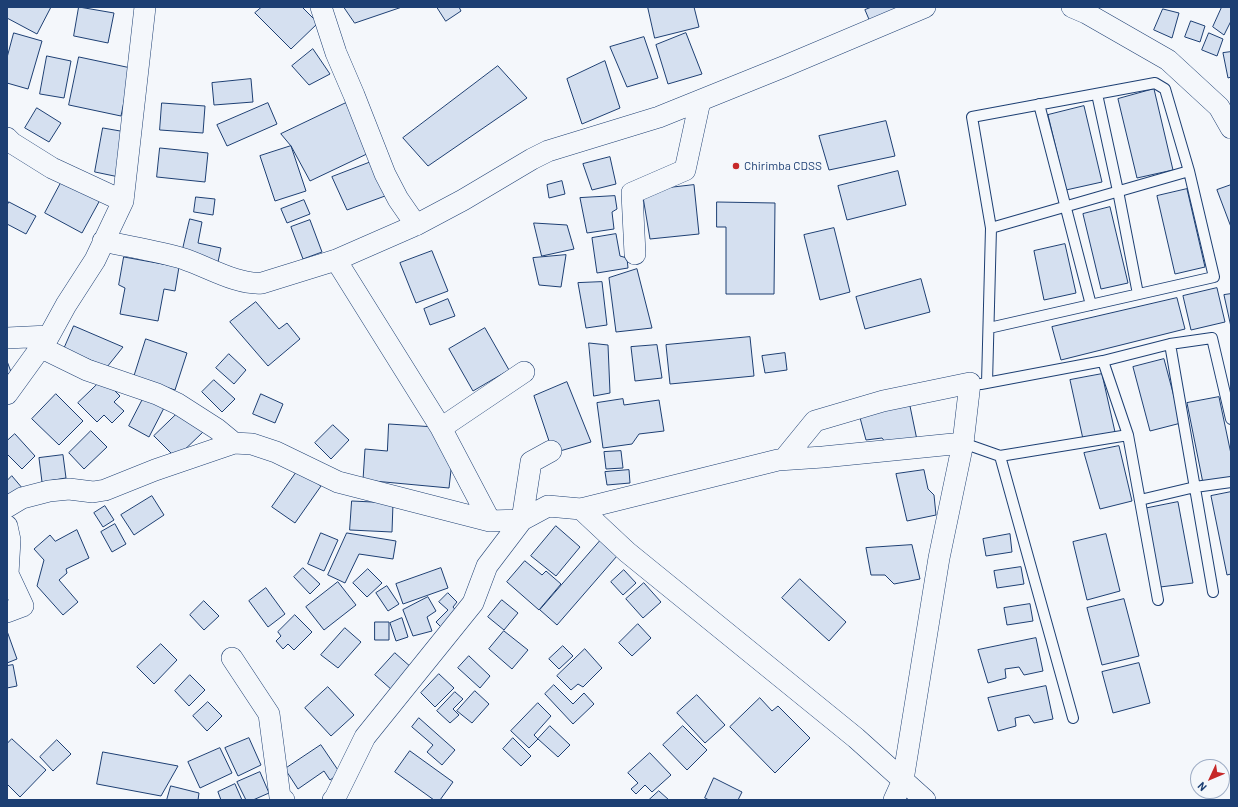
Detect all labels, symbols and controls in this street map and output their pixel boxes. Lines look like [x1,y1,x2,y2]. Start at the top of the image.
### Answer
place label: Chirimba CDSS [744,159,822,173]
marker: Chirimba CDSS [731,161,741,171]
north arrow [1190,759,1230,799]
text: N [1195,780,1209,794]

